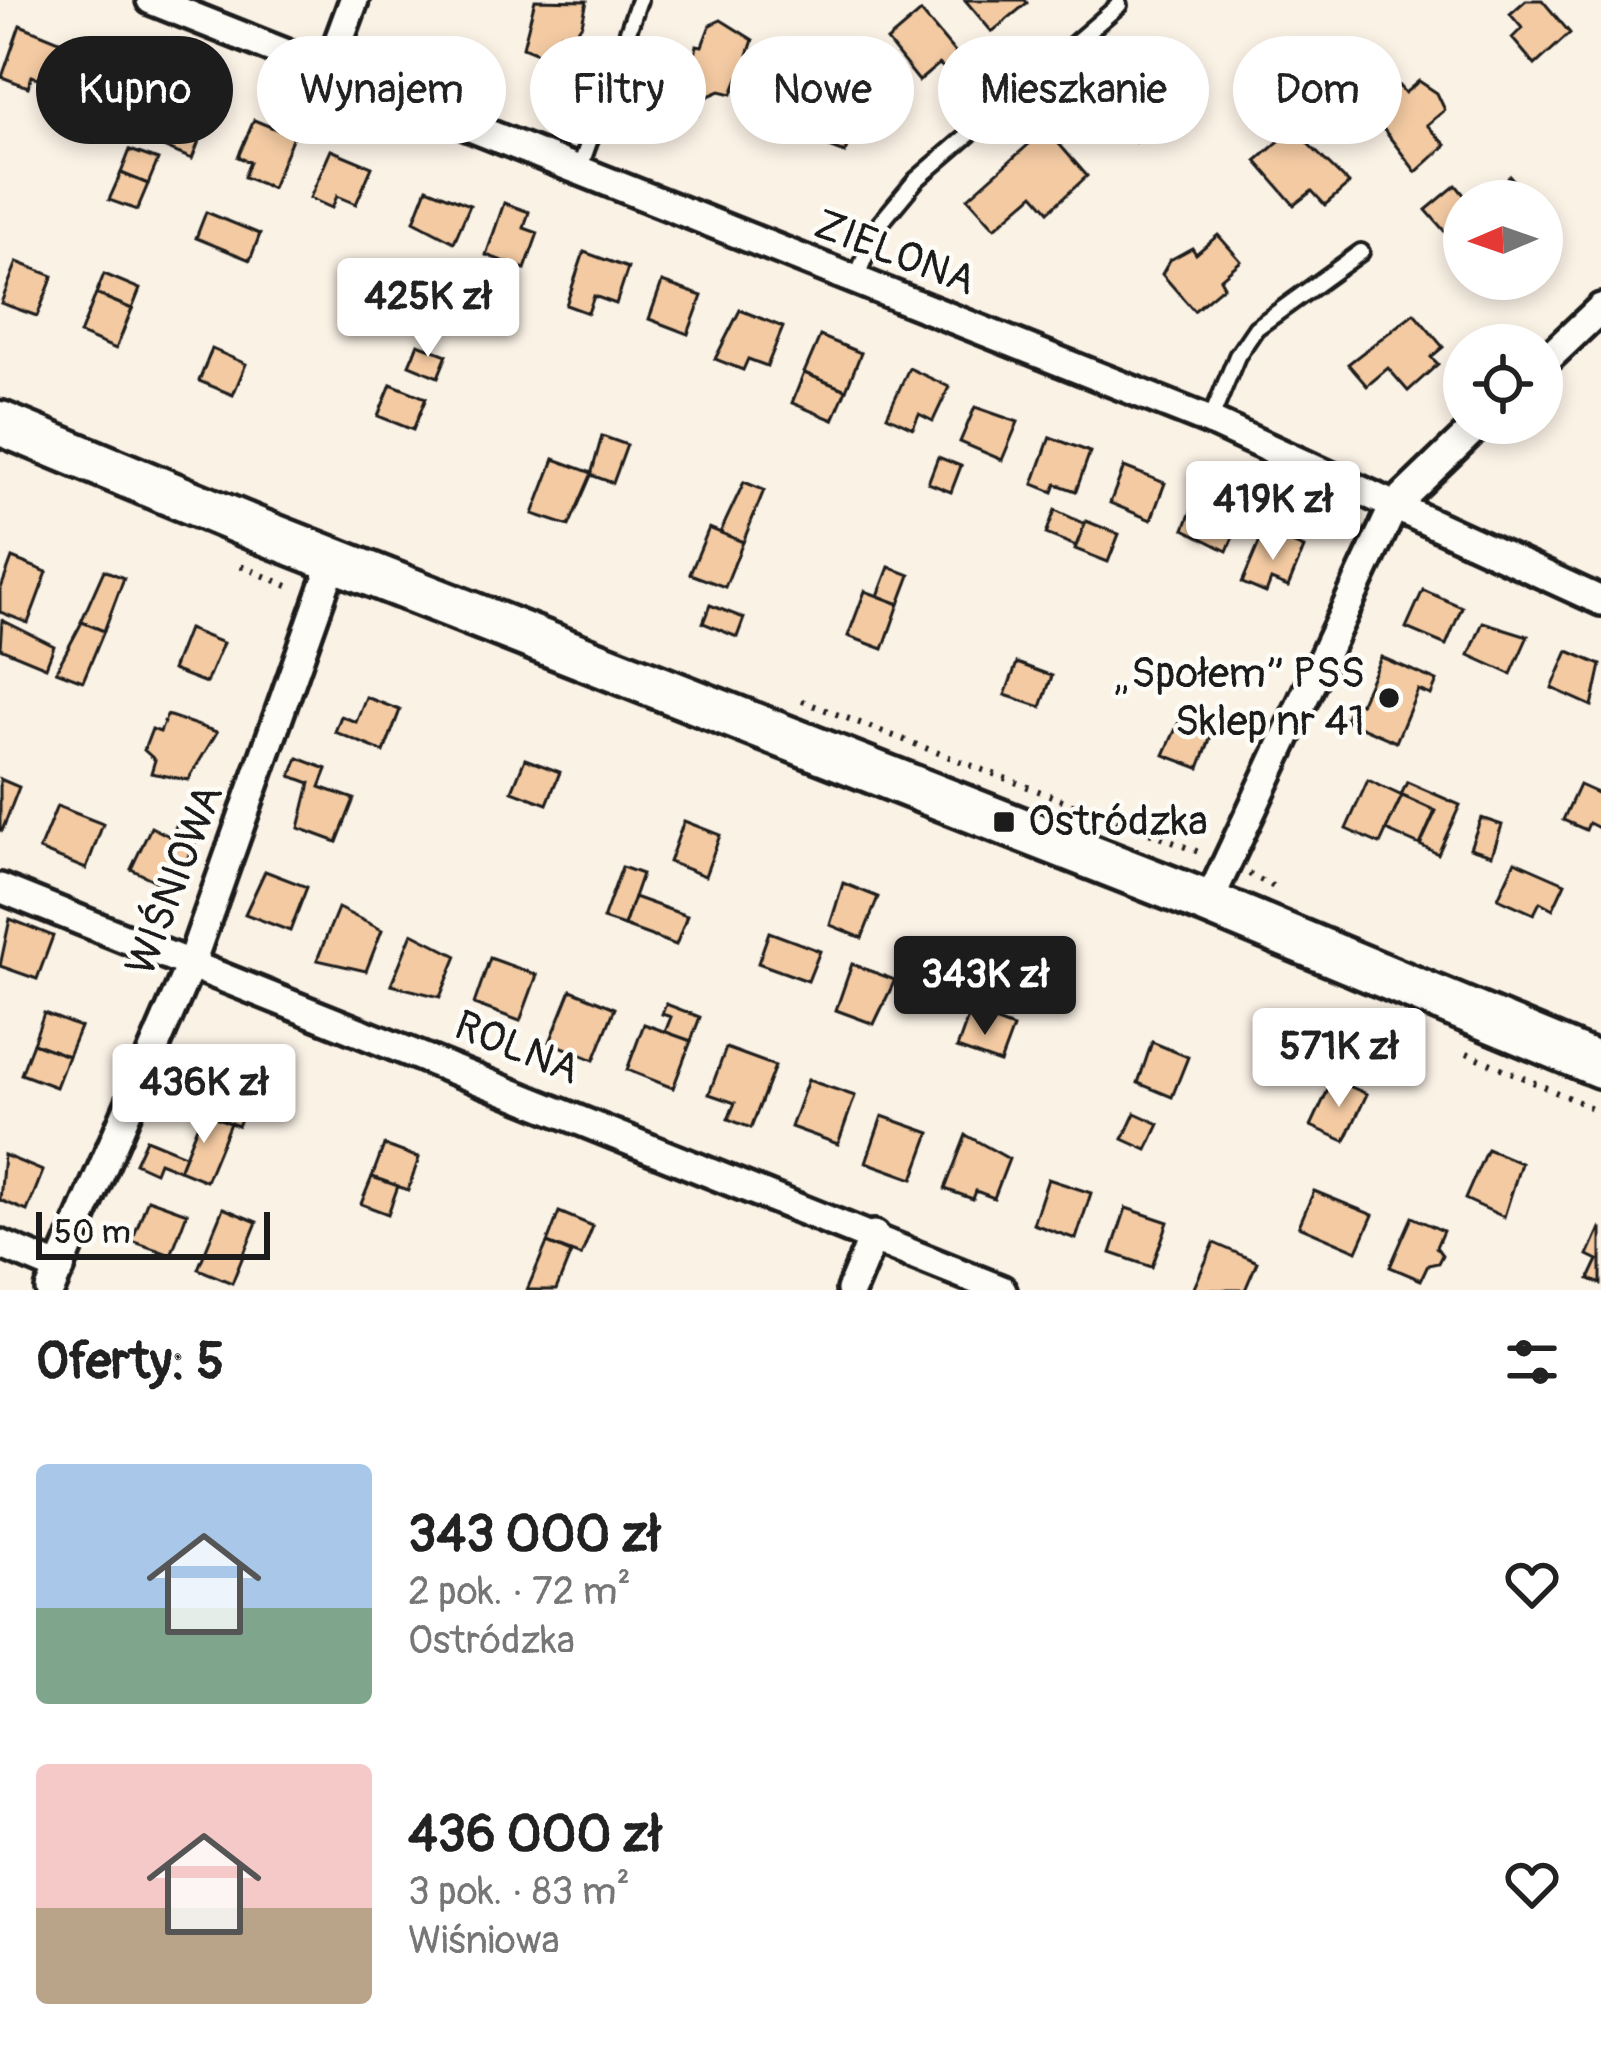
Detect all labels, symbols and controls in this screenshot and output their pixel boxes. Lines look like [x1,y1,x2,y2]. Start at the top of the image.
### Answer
chip: Kupno [36,36,233,144]
chip: Wynajem [257,36,506,144]
chip: Filtry [530,36,706,144]
chip: Nowe [730,36,914,144]
chip: Mieszkanie [938,36,1209,144]
chip: Dom [1233,36,1402,144]
north arrow [1443,180,1563,300]
map controls [1443,180,1563,444]
street label: ZIELONA [807,199,983,307]
pin: 425K zł [317,258,539,360]
text: 425K zł [364,272,492,321]
button: locate [1443,324,1563,444]
pin: 419K zł [1162,461,1384,563]
text: 419K zł [1213,475,1333,524]
place label: „Społem” PSS Sklep nr 41 [1115,648,1365,748]
marker: „Społem” PSS Sklep nr 41 [1376,685,1402,711]
street label: WIŚNIOWA [115,777,235,983]
place label: Ostródzka [1028,796,1208,848]
marker: Ostródzka [991,809,1017,835]
pin: 343K zł [874,936,1096,1038]
text: 343K zł [921,950,1049,999]
street label: ROLNA [447,999,587,1097]
pin: 571K zł [1228,1008,1450,1110]
text: 571K zł [1280,1022,1398,1071]
pin: 436K zł [93,1044,315,1146]
text: 436K zł [139,1058,269,1107]
scale bar [36,1206,270,1259]
text: 50 m [54,1212,131,1253]
icon: filters [1499,1329,1565,1395]
text: Oferty: 5 [36,1330,224,1394]
text: 343 000 zł [408,1503,660,1567]
icon: home [132,1512,276,1656]
icon: heart [1499,1551,1565,1617]
text: 2 pok. · 72 m² [408,1567,631,1616]
text: Ostródzka [408,1616,575,1665]
text: 436 000 zł [408,1803,662,1867]
icon: home [132,1812,276,1956]
icon: heart [1499,1851,1565,1917]
text: 3 pok. · 83 m² [408,1867,630,1916]
text: Wiśniowa [408,1916,560,1965]

